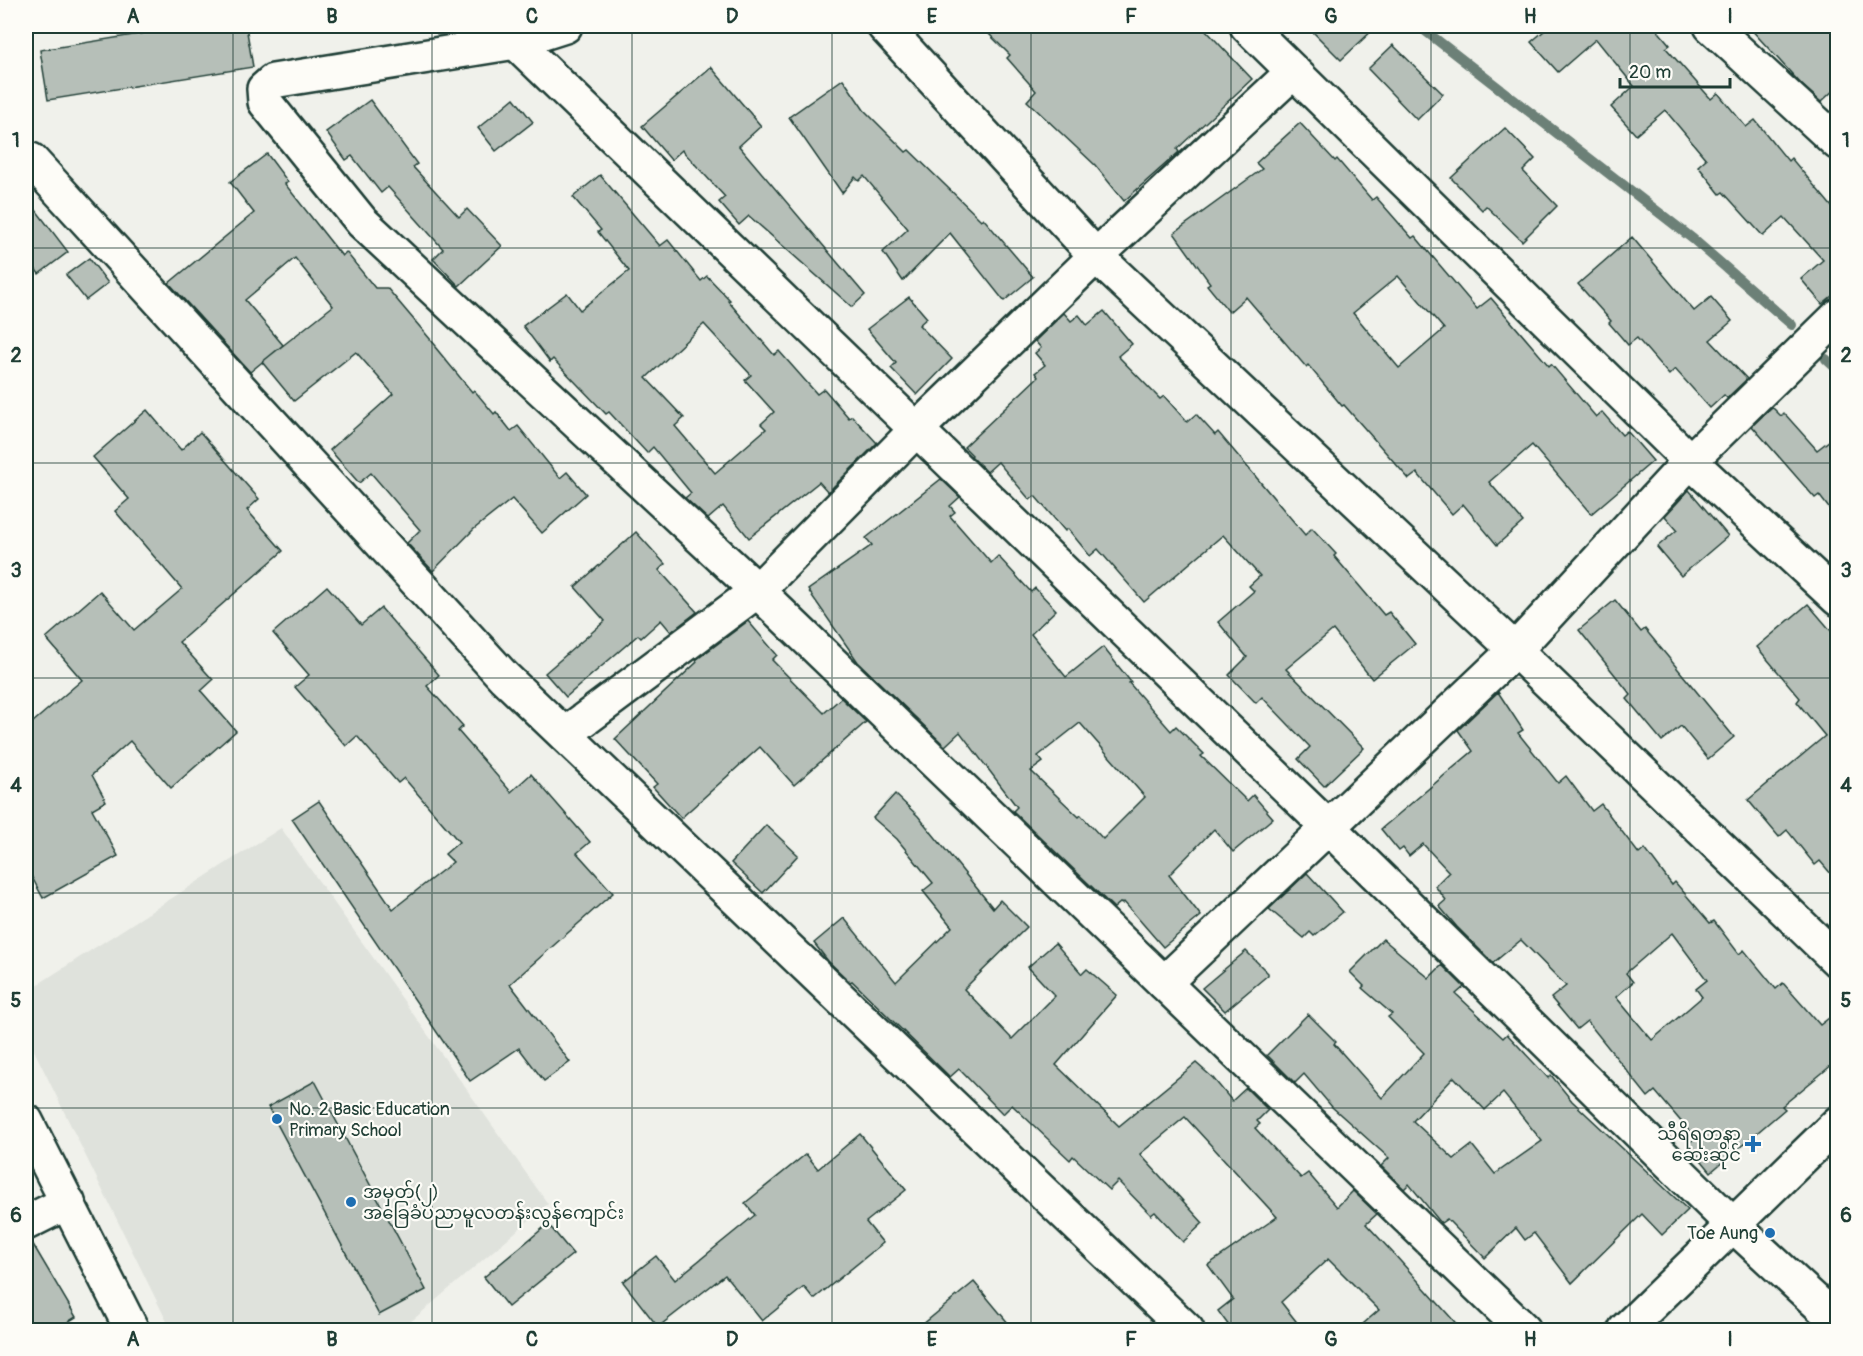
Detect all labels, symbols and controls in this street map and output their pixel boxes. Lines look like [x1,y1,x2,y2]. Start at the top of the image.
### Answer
text: A [127,4,140,29]
text: B [326,4,338,29]
text: C [526,4,538,29]
text: D [726,4,739,29]
text: E [927,4,938,29]
text: F [1125,4,1137,29]
text: G [1324,4,1338,29]
text: H [1524,4,1537,29]
text: I [1727,4,1733,29]
scale bar [1620,51,1730,89]
text: 20 m [1629,61,1671,84]
text: 1 [12,128,20,153]
text: 1 [1842,128,1850,153]
text: 2 [10,343,22,368]
text: 2 [1840,343,1852,368]
text: 3 [10,558,22,583]
text: 3 [1840,558,1852,583]
text: 4 [10,773,22,798]
text: 4 [1840,773,1852,798]
text: 5 [11,988,22,1013]
text: 5 [1841,988,1852,1013]
place label: No. 2 Basic Education Primary School [289,1098,450,1142]
marker: No. 2 Basic Education Primary School [270,1112,284,1126]
place label: သီရိရတနာ ဆေးဆိုင် [1657,1120,1741,1170]
marker: သီရိရတနာ ဆေးဆိုင် [1746,1137,1760,1151]
place label: အမှတ်(၂) အခြေခံပညာမူလတန်းလွန်ကျောင်း [363,1179,624,1228]
marker: အမှတ်(၂) အခြေခံပညာမူလတန်းလွန်ကျောင်း [344,1195,358,1209]
text: 6 [10,1203,22,1228]
text: 6 [1840,1203,1852,1228]
place label: Toe Aung [1687,1222,1758,1245]
marker: Toe Aung [1763,1226,1777,1240]
text: A [127,1327,140,1352]
text: B [326,1327,338,1352]
text: C [526,1327,538,1352]
text: D [726,1327,739,1352]
text: E [927,1327,938,1352]
text: F [1125,1327,1137,1352]
text: G [1324,1327,1338,1352]
text: H [1524,1327,1537,1352]
text: I [1727,1327,1733,1352]

